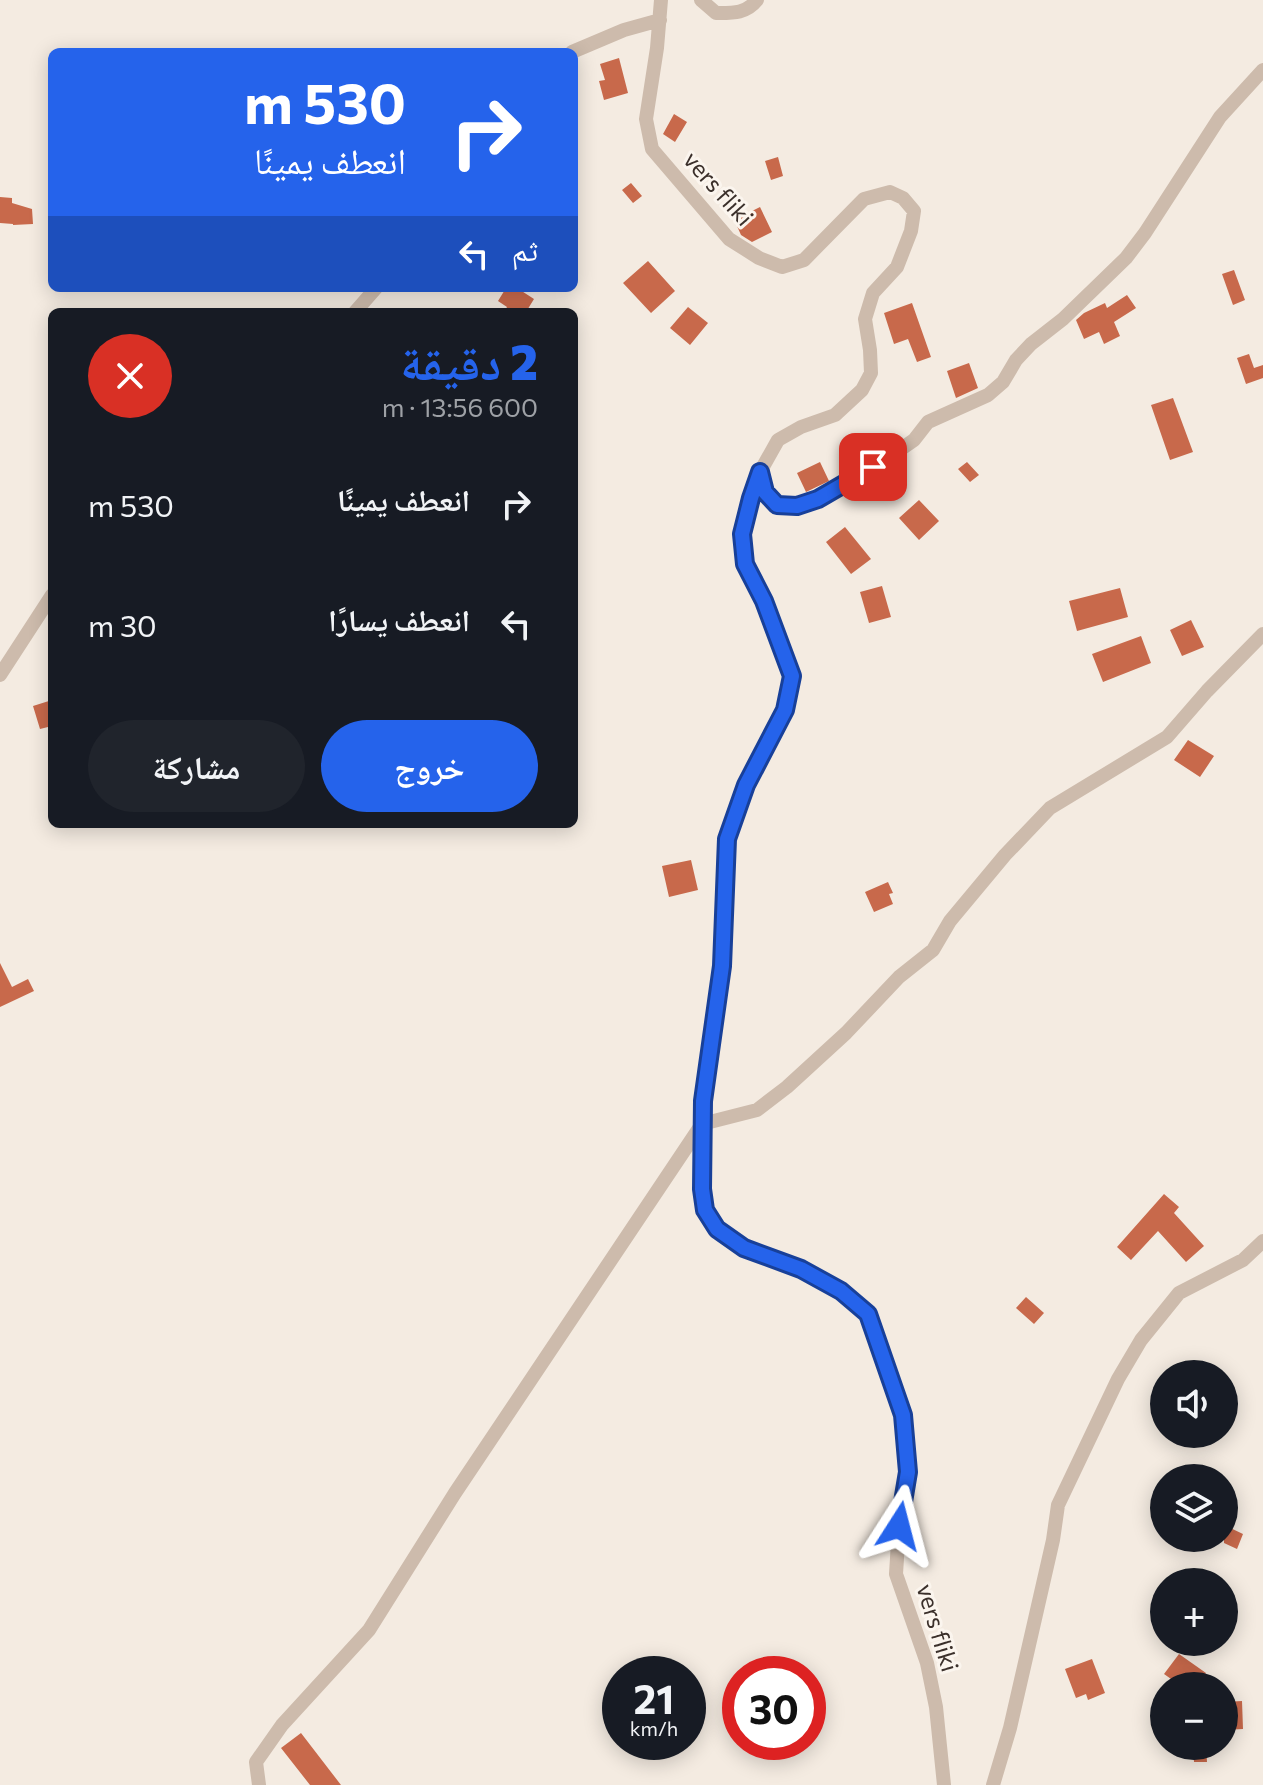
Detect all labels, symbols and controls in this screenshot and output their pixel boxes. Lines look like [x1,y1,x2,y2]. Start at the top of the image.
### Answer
text: 530 m [244,67,406,136]
icon: right [434,80,538,184]
text: انعطف يمينًا [254,137,406,181]
street label: vers fliki [678,145,760,231]
text: ثم [512,230,538,267]
icon: left [452,232,496,276]
text: 2 دقيقة [400,331,538,390]
button: close [88,334,172,418]
text: 600 m · 13:56 [382,391,538,422]
pin [839,433,907,501]
icon: arrive [851,445,895,489]
text: انعطف يمينًا [337,480,470,517]
icon: right [494,482,538,526]
text: 530 m [88,486,174,523]
text: انعطف يسارًا [328,600,470,637]
icon: left [494,602,538,646]
text: 30 m [88,606,157,643]
button: مشاركة [88,720,305,812]
button: خروج [321,720,538,812]
map controls [1150,1360,1238,1760]
button: sound [1150,1360,1238,1448]
button: layers [1150,1464,1238,1552]
position arrow [857,1484,941,1568]
button: + [1150,1568,1238,1656]
street label: vers fliki [911,1580,965,1675]
speed limit sign: 30 [722,1656,826,1760]
button: − [1150,1672,1238,1760]
text: 21 [634,1673,674,1722]
text: km/h [630,1716,678,1740]

